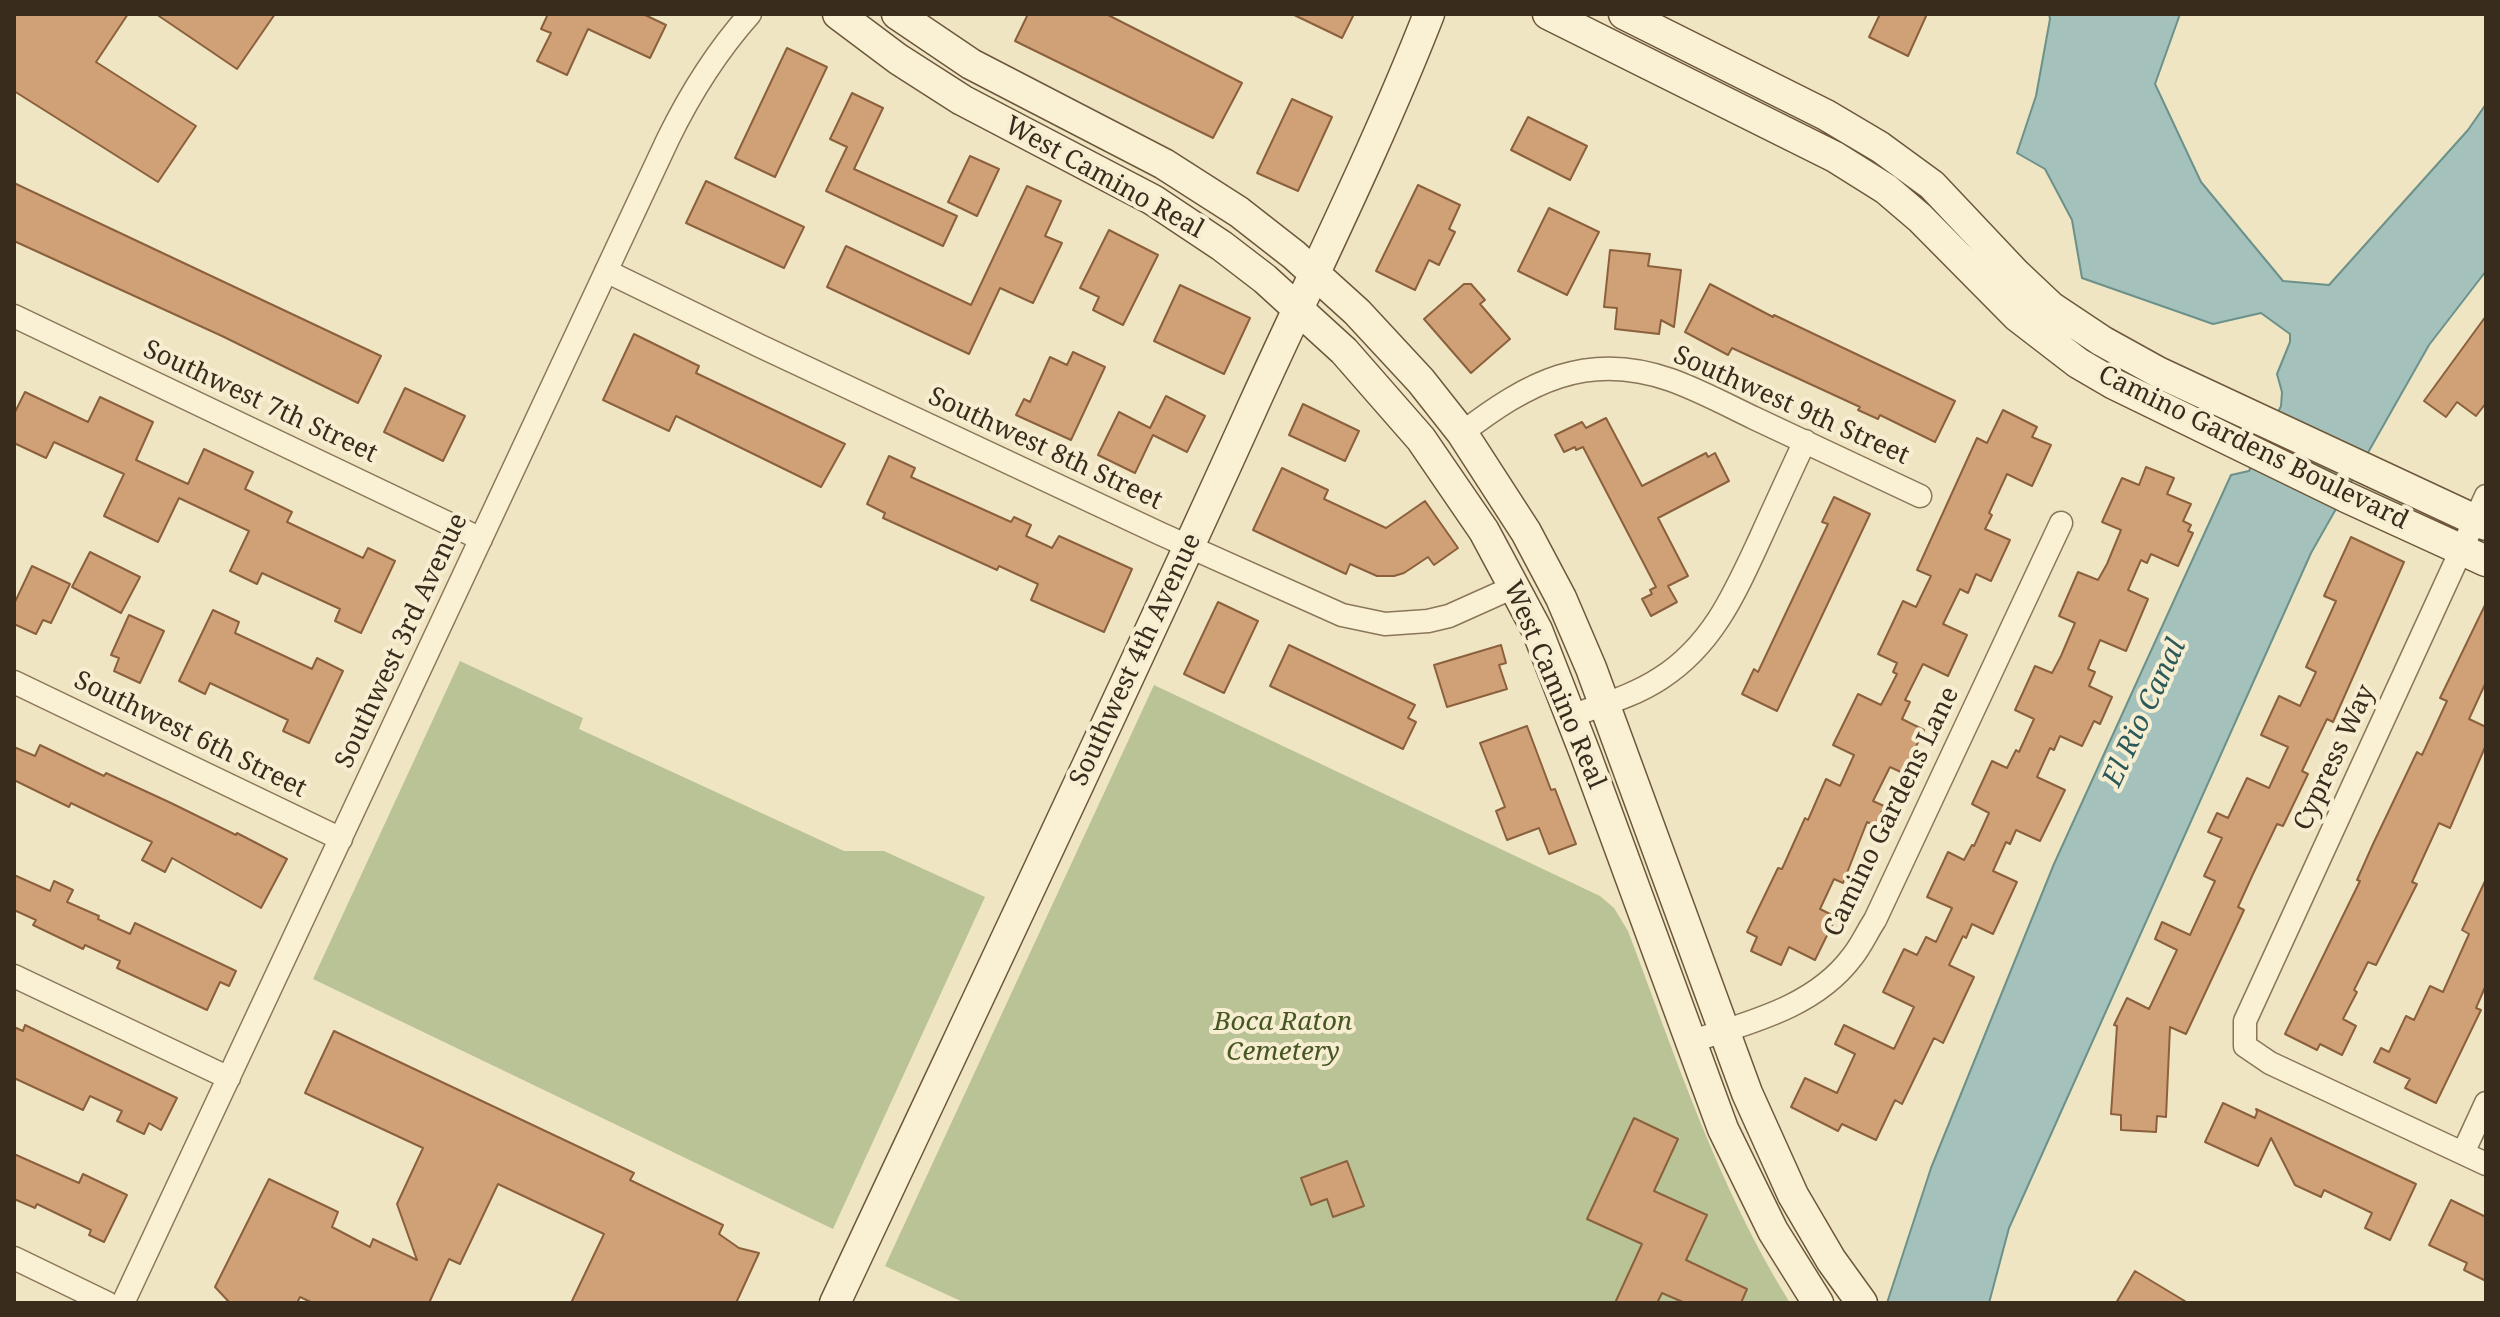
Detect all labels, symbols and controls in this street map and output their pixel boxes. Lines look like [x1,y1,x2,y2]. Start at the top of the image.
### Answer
street label: West Camino Real [999,110,1209,246]
street label: Southwest 7th Street [138,334,382,470]
street label: Southwest 9th Street [1668,340,1914,472]
street label: Camino Gardens Boulevard [2093,359,2413,537]
street label: Southwest 8th Street [923,381,1167,517]
street label: Southwest 3rd Avenue [329,509,475,773]
street label: Southwest 4th Avenue [1064,529,1208,791]
street label: West Camino Real [1496,576,1612,794]
water label: El Rio Canal [2096,634,2194,792]
street label: Southwest 6th Street [69,665,311,805]
street label: Cypress Way [2288,680,2382,836]
street label: Camino Gardens Lane [1818,682,1966,942]
park label: Boca Raton Cemetery [1214,1007,1352,1068]

